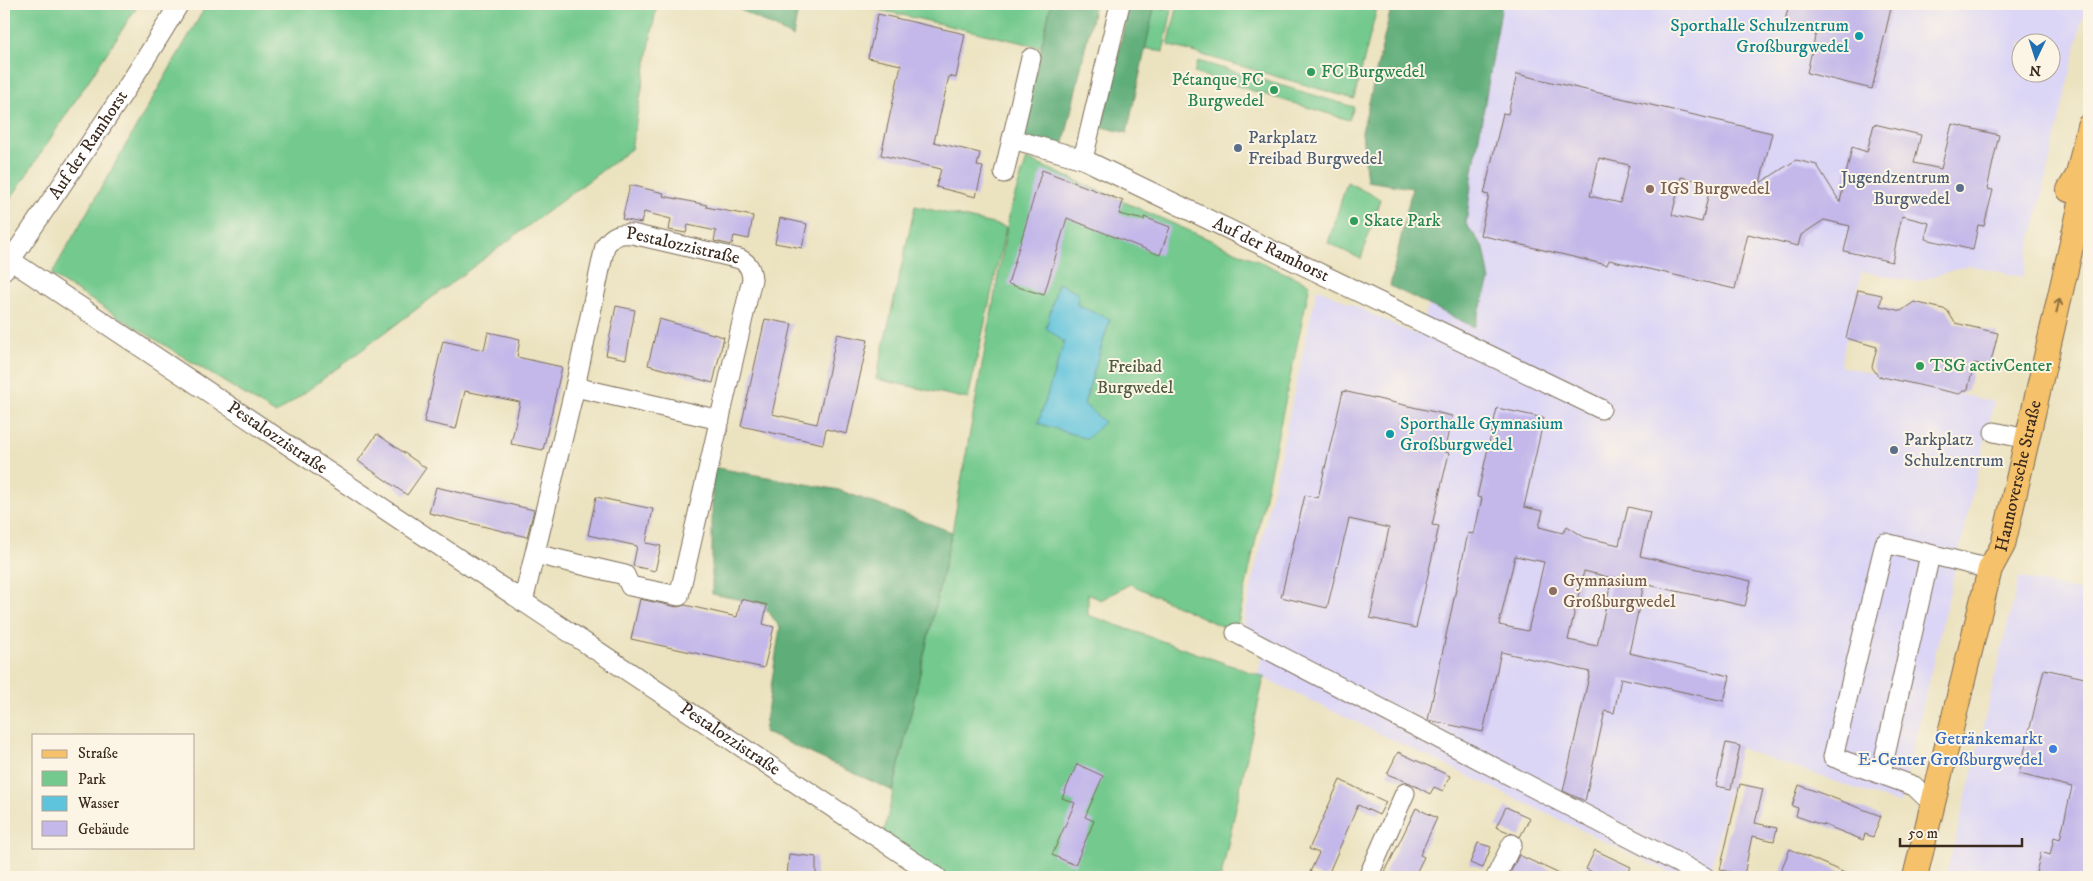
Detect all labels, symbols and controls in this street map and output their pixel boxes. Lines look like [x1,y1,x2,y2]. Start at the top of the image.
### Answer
place label: Sporthalle Schulzentrum Großburgwedel [1670,15,1850,58]
marker: Sporthalle Schulzentrum Großburgwedel [1853,30,1865,42]
north arrow [2010,32,2060,82]
place label: FC Burgwedel [1321,61,1425,83]
text: N [2028,61,2042,79]
marker: FC Burgwedel [1305,66,1317,78]
place label: Pétanque FC Burgwedel [1172,69,1265,112]
marker: Pétanque FC Burgwedel [1268,84,1280,96]
street label: Auf der Ramhorst [44,86,133,204]
place label: Parkplatz Freibad Burgwedel [1248,127,1383,170]
marker: Parkplatz Freibad Burgwedel [1232,142,1244,154]
place label: Jugendzentrum Burgwedel [1839,167,1951,210]
place label: IGS Burgwedel [1660,178,1770,200]
marker: Jugendzentrum Burgwedel [1954,182,1966,194]
marker: IGS Burgwedel [1644,183,1656,195]
place label: Skate Park [1364,210,1441,232]
street label: Auf der Ramhorst [1209,212,1333,287]
marker: Skate Park [1348,215,1360,227]
street label: Pestalozzistraße [625,223,742,270]
one-way arrow [2054,299,2063,315]
place label: TSG activCenter [1930,355,2052,377]
park label: Freibad Burgwedel [1097,356,1174,399]
marker: TSG activCenter [1914,360,1926,372]
street label: Pestalozzistraße [223,397,332,479]
street label: Hannoversche Straße [1991,398,2047,554]
place label: Sporthalle Gymnasium Großburgwedel [1400,413,1563,456]
marker: Sporthalle Gymnasium Großburgwedel [1384,428,1396,440]
place label: Parkplatz Schulzentrum [1904,429,2004,472]
marker: Parkplatz Schulzentrum [1888,444,1900,456]
place label: Gymnasium Großburgwedel [1563,570,1676,613]
marker: Gymnasium Großburgwedel [1547,585,1559,597]
street label: Pestalozzistraße [676,698,784,781]
place label: Getränkemarkt E-Center Großburgwedel [1858,728,2044,771]
legend [32,734,195,848]
marker: Getränkemarkt E-Center Großburgwedel [2047,743,2059,755]
text: Straße [78,744,118,763]
text: Park [78,770,107,789]
text: Wasser [77,794,119,813]
scale bar [1900,816,2023,848]
text: Gebäude [78,820,129,839]
text: 50 m [1908,824,1938,843]

